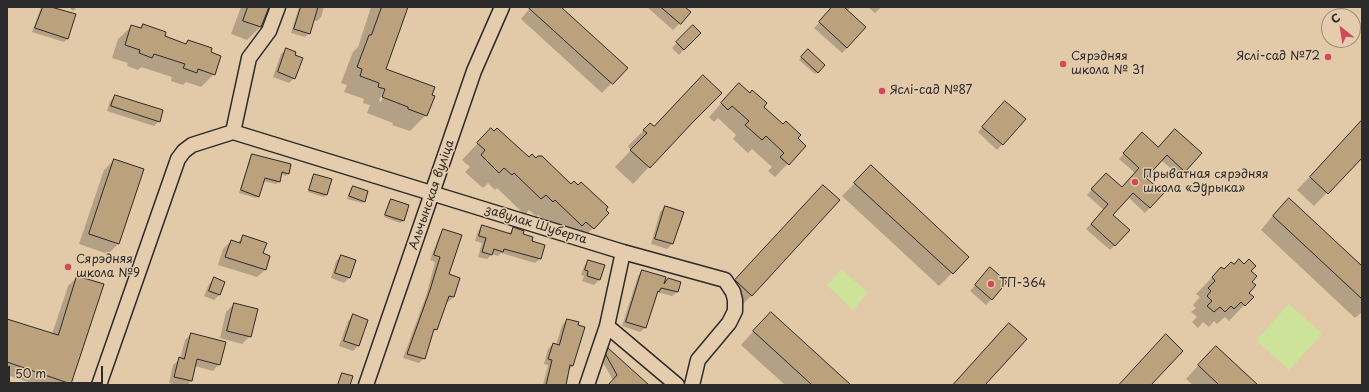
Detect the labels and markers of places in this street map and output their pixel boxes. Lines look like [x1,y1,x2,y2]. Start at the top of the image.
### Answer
place label: Сярэдняя школа № 31 [1071,50,1144,78]
place label: Яслі-сад №72 [1236,50,1320,64]
marker: Яслі-сад №72 [1323,52,1333,62]
marker: Сярэдняя школа № 31 [1058,59,1068,69]
place label: Яслі-сад №87 [890,84,972,98]
marker: Яслі-сад №87 [877,86,887,96]
place label: Прыватная сярэдняя школа «Эўрыка» [1143,168,1269,196]
marker: Прыватная сярэдняя школа «Эўрыка» [1130,177,1140,187]
place label: Сярэдняя школа №9 [76,253,140,281]
marker: Сярэдняя школа №9 [63,262,73,272]
place label: ТП-364 [999,277,1046,291]
marker: ТП-364 [986,279,996,289]

